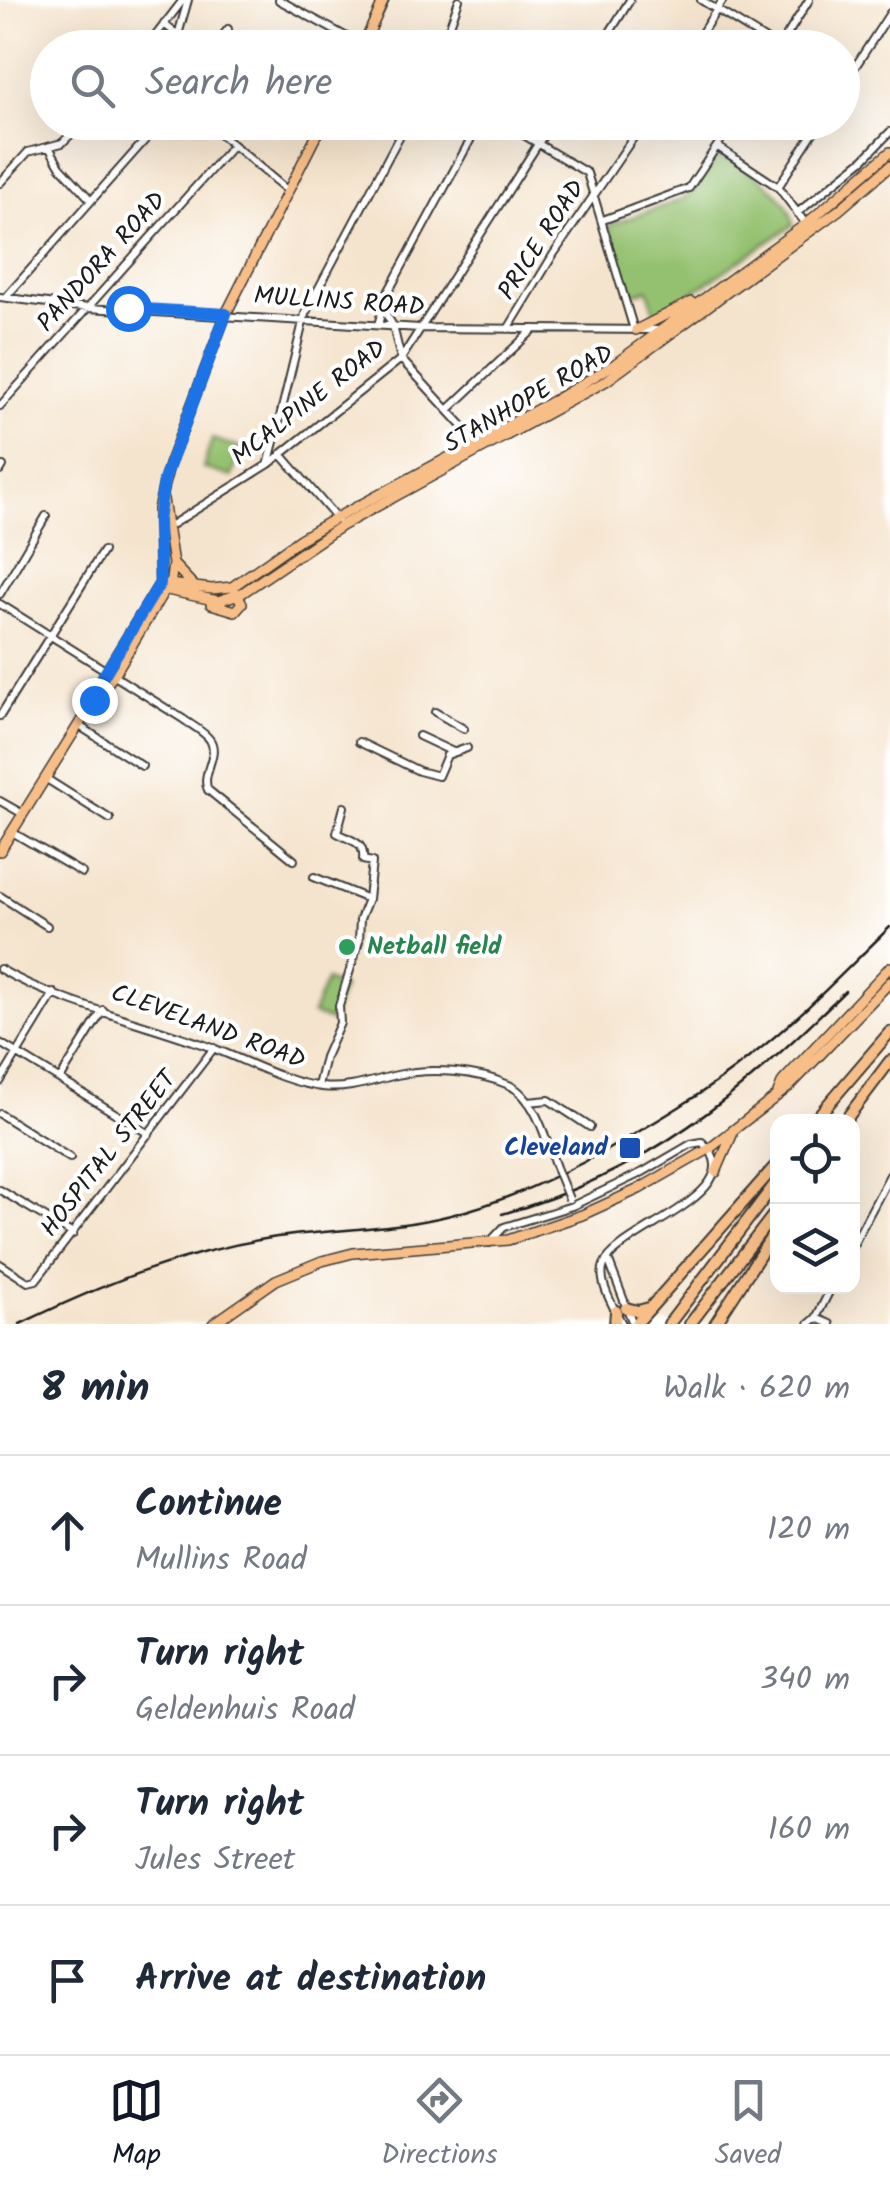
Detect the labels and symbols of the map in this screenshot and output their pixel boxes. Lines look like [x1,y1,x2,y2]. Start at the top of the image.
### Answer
street label: PRICE ROAD [488,172,596,308]
street label: PANDORA ROAD [28,182,176,342]
street label: MULLINS ROAD [252,276,426,328]
route start [106,286,152,332]
street label: MCALPINE ROAD [223,329,395,477]
street label: STANHOPE ROAD [437,334,621,464]
route end [72,678,118,724]
place label: Netball field [367,927,502,967]
marker: Netball field [336,936,358,958]
street label: CLEVELAND ROAD [105,973,311,1081]
street label: HOSPITAL STREET [31,1060,189,1246]
place label: Cleveland [504,1128,609,1168]
marker: Cleveland [617,1135,643,1161]

